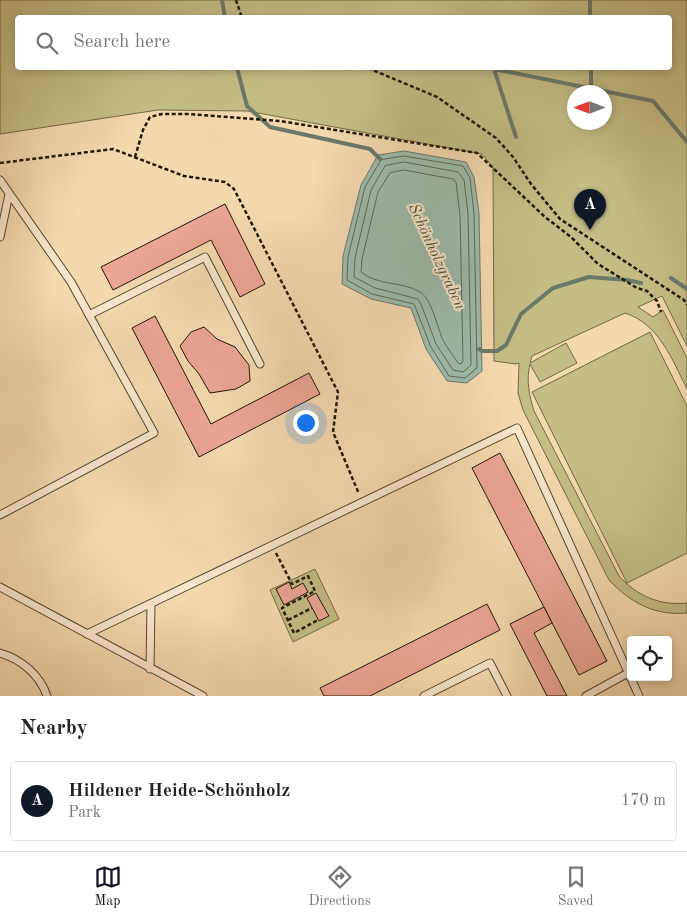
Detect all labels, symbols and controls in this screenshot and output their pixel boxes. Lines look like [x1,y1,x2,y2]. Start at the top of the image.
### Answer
search box [15,15,672,70]
icon: search [33,29,61,57]
text: Search here [73,33,170,52]
north arrow [567,85,612,130]
pin: A [574,189,606,230]
water label: Schönholzgraben [405,201,468,312]
your location [293,410,319,436]
map controls [627,636,672,681]
button: locate [627,636,672,681]
text: Nearby [20,718,88,739]
text: Hildener Heide-Schönholz [68,782,290,801]
text: A [31,793,43,809]
text: 170 m [621,793,666,809]
text: Park [68,805,101,821]
tab: Map [94,863,122,910]
tab: Directions [309,863,371,910]
tab: Saved [558,863,593,910]

